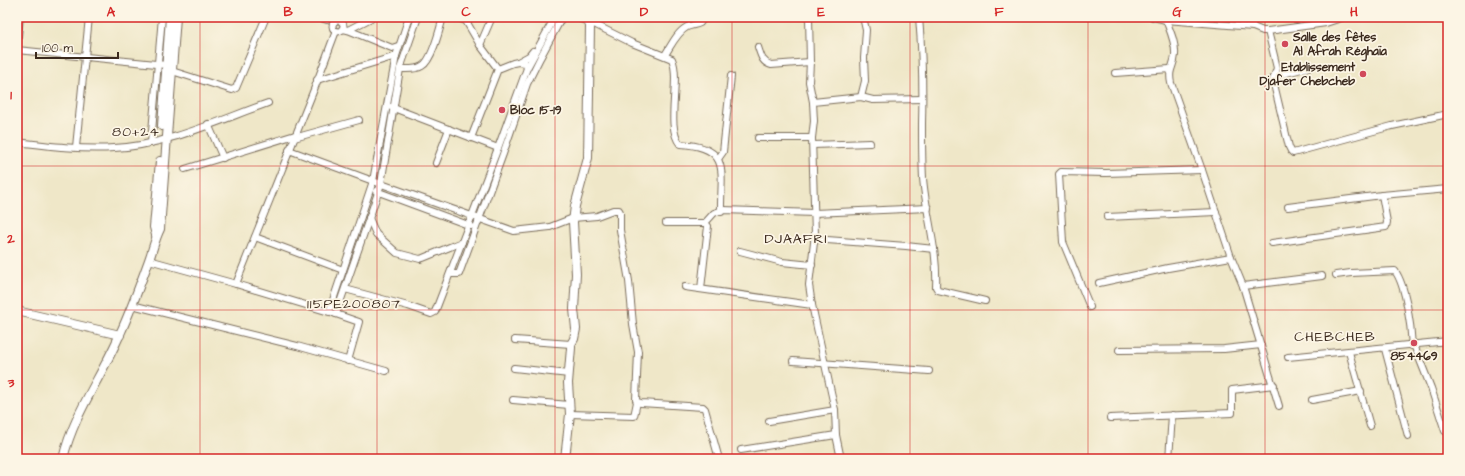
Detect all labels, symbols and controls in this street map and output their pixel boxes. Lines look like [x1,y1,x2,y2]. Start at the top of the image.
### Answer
text: A [107,3,116,21]
text: B [283,3,293,21]
text: C [461,3,471,21]
text: D [640,3,649,21]
text: E [817,3,825,21]
text: F [994,3,1004,21]
text: G [1172,3,1182,21]
text: H [1350,3,1358,21]
place label: Salle des fêtes Al Afrah Réghaïa [1292,29,1388,62]
scale bar [36,34,118,60]
marker: Salle des fêtes Al Afrah Réghaïa [1280,39,1290,49]
text: 100 m [42,40,73,57]
place label: Etablissement Djafer Chebcheb [1260,59,1355,91]
marker: Etablissement Djafer Chebcheb [1358,69,1368,79]
text: 1 [10,86,12,104]
place label: Bloc 15-19 [510,102,562,119]
marker: Bloc 15-19 [497,105,507,115]
district label: 80+24 [112,122,160,142]
district label: DJAAFRI [764,229,828,249]
text: 2 [6,230,15,248]
district label: 115PE200807 [307,294,401,314]
district label: CHEBCHEB [1294,327,1376,347]
marker: 854469 [1409,338,1419,348]
place label: 854469 [1391,348,1438,365]
text: 3 [7,374,15,392]

